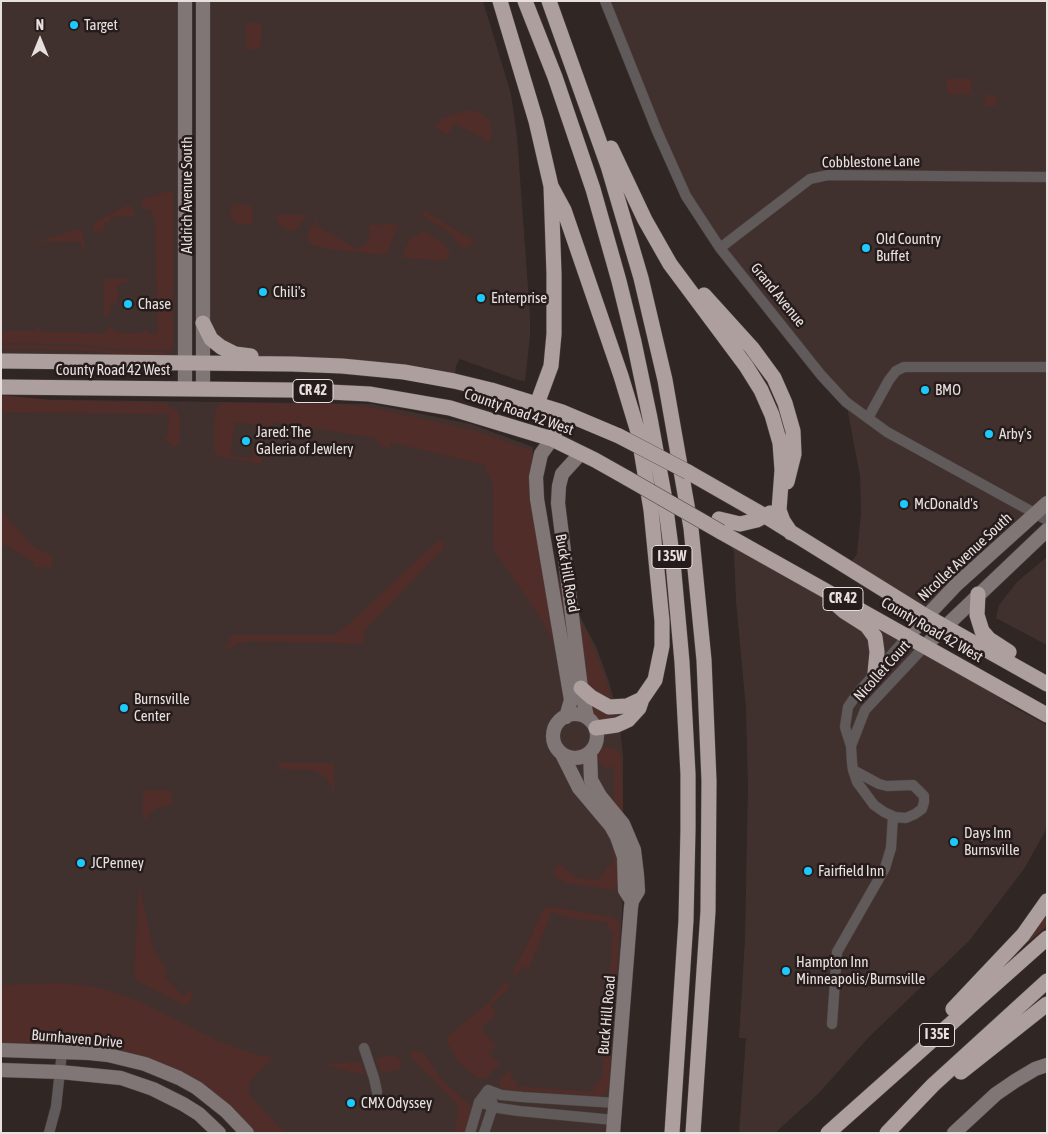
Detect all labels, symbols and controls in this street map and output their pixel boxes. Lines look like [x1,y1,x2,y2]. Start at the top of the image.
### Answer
north arrow [15,15,65,65]
place label: Target [84,16,118,34]
text: N [36,17,44,33]
marker: Target [68,19,80,31]
street label: Aldrich Avenue South [178,137,196,253]
street label: Cobblestone Lane [822,152,920,172]
place label: Old Country Buffet [876,230,941,265]
marker: Old Country Buffet [860,242,872,254]
street label: Grand Avenue [747,259,809,331]
place label: Chili's [273,283,306,301]
marker: Chili's [257,286,269,298]
place label: Enterprise [491,289,547,307]
marker: Enterprise [475,292,487,304]
place label: Chase [138,295,171,313]
marker: Chase [122,298,134,310]
street label: County Road 42 West [56,361,170,379]
road number: CR 42 [293,380,333,402]
place label: BMO [935,381,961,399]
marker: BMO [919,384,931,396]
street label: County Road 42 West [462,385,576,439]
place label: Jared: The Galeria of Jewlery [256,423,353,458]
place label: Arby's [999,425,1032,443]
marker: Arby's [983,428,995,440]
marker: Jared: The Galeria of Jewlery [240,435,252,447]
place label: McDonald's [914,495,978,513]
marker: McDonald's [898,498,910,510]
street label: Nicollet Avenue South [914,509,1016,605]
street label: Buck Hill Road [551,532,583,614]
road number: I 35W [652,546,692,568]
road number: CR 42 [823,588,863,610]
street label: County Road 42 West [878,594,986,666]
street label: Nicollet Court [850,637,914,705]
place label: Burnsville Center [134,690,190,725]
marker: Burnsville Center [118,702,130,714]
place label: Days Inn Burnsville [964,824,1020,859]
marker: Days Inn Burnsville [948,836,960,848]
place label: JCPenney [91,854,144,872]
marker: JCPenney [75,857,87,869]
place label: Fairfield Inn [818,862,884,880]
marker: Fairfield Inn [802,865,814,877]
place label: Hampton Inn Minneapolis/Burnsville [796,953,925,988]
marker: Hampton Inn Minneapolis/Burnsville [780,965,792,977]
street label: Buck Hill Road [595,975,619,1055]
road number: I 35E [920,1024,954,1046]
street label: Burnhaven Drive [31,1026,123,1052]
place label: CMX Odyssey [361,1094,432,1112]
marker: CMX Odyssey [345,1097,357,1109]

